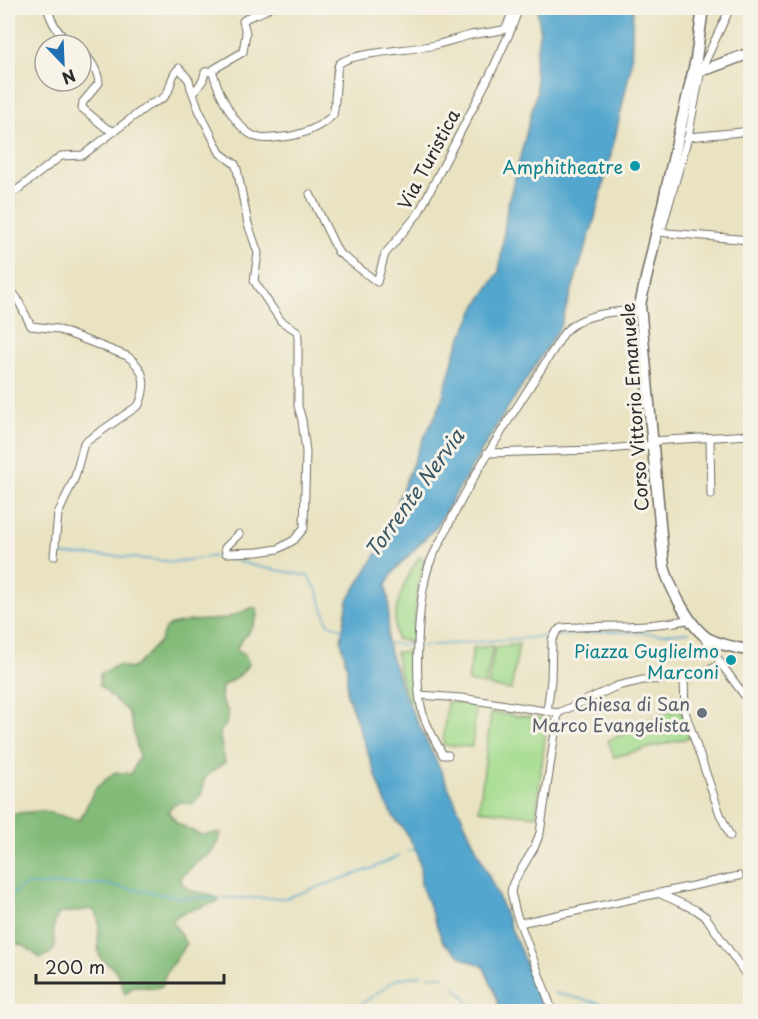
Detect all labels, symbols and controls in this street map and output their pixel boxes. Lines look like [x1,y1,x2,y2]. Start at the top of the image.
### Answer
north arrow [33,33,93,93]
text: N [59,64,80,91]
street label: Via Turistica [390,103,466,214]
place label: Amphitheatre [503,153,623,180]
marker: Amphitheatre [628,159,642,173]
street label: Corso Vittorio Emanuele [613,302,655,512]
water label: Torrente Nervia [357,421,472,563]
place label: Piazza Guglielmo Marconi [574,637,719,685]
marker: Piazza Guglielmo Marconi [724,653,738,667]
place label: Chiesa di San Marco Evangelista [532,690,691,738]
marker: Chiesa di San Marco Evangelista [695,706,709,720]
scale bar [36,947,224,985]
text: 200 m [45,953,105,980]

